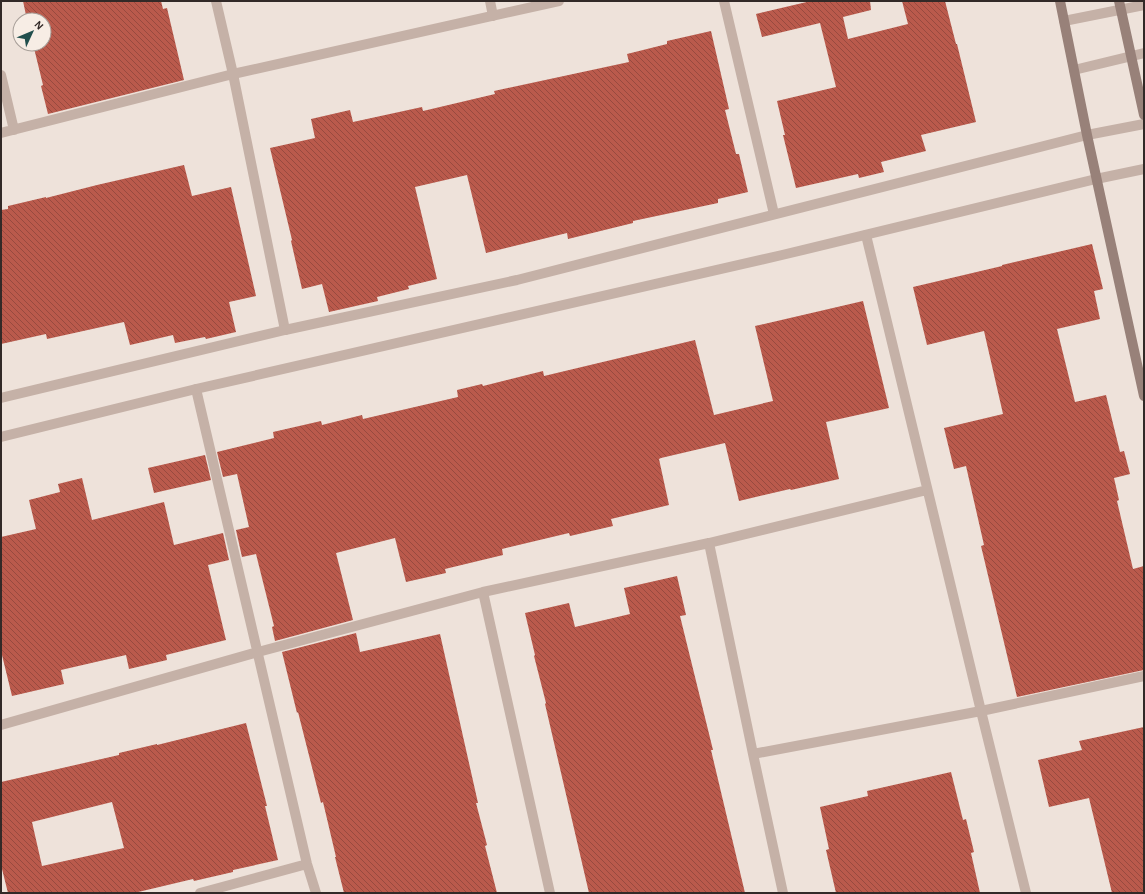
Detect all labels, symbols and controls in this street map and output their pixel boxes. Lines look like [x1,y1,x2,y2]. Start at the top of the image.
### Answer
north arrow [12,12,52,52]
text: N [32,19,45,32]

